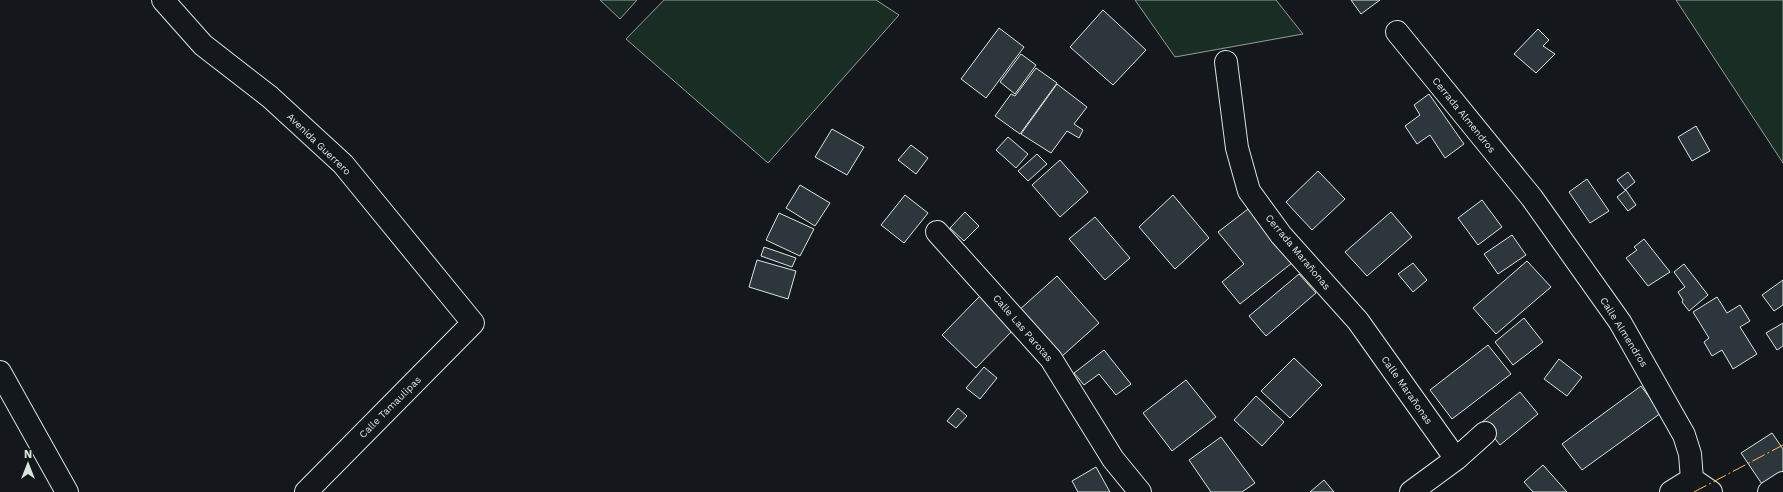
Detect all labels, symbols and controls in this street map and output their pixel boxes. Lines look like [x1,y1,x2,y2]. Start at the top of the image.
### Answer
street label: Cerrada Almendros [1430,75,1498,155]
street label: Avenida Guerrero [285,111,353,177]
street label: Cerrada Marañonas [1263,212,1333,292]
street label: Calle Las Parotas [991,292,1055,364]
street label: Calle Almendros [1598,295,1650,369]
street label: Calle Marañonas [1379,354,1435,426]
street label: Calle Tamaulipas [357,374,423,440]
north arrow [8,444,48,484]
text: N [24,448,32,461]

